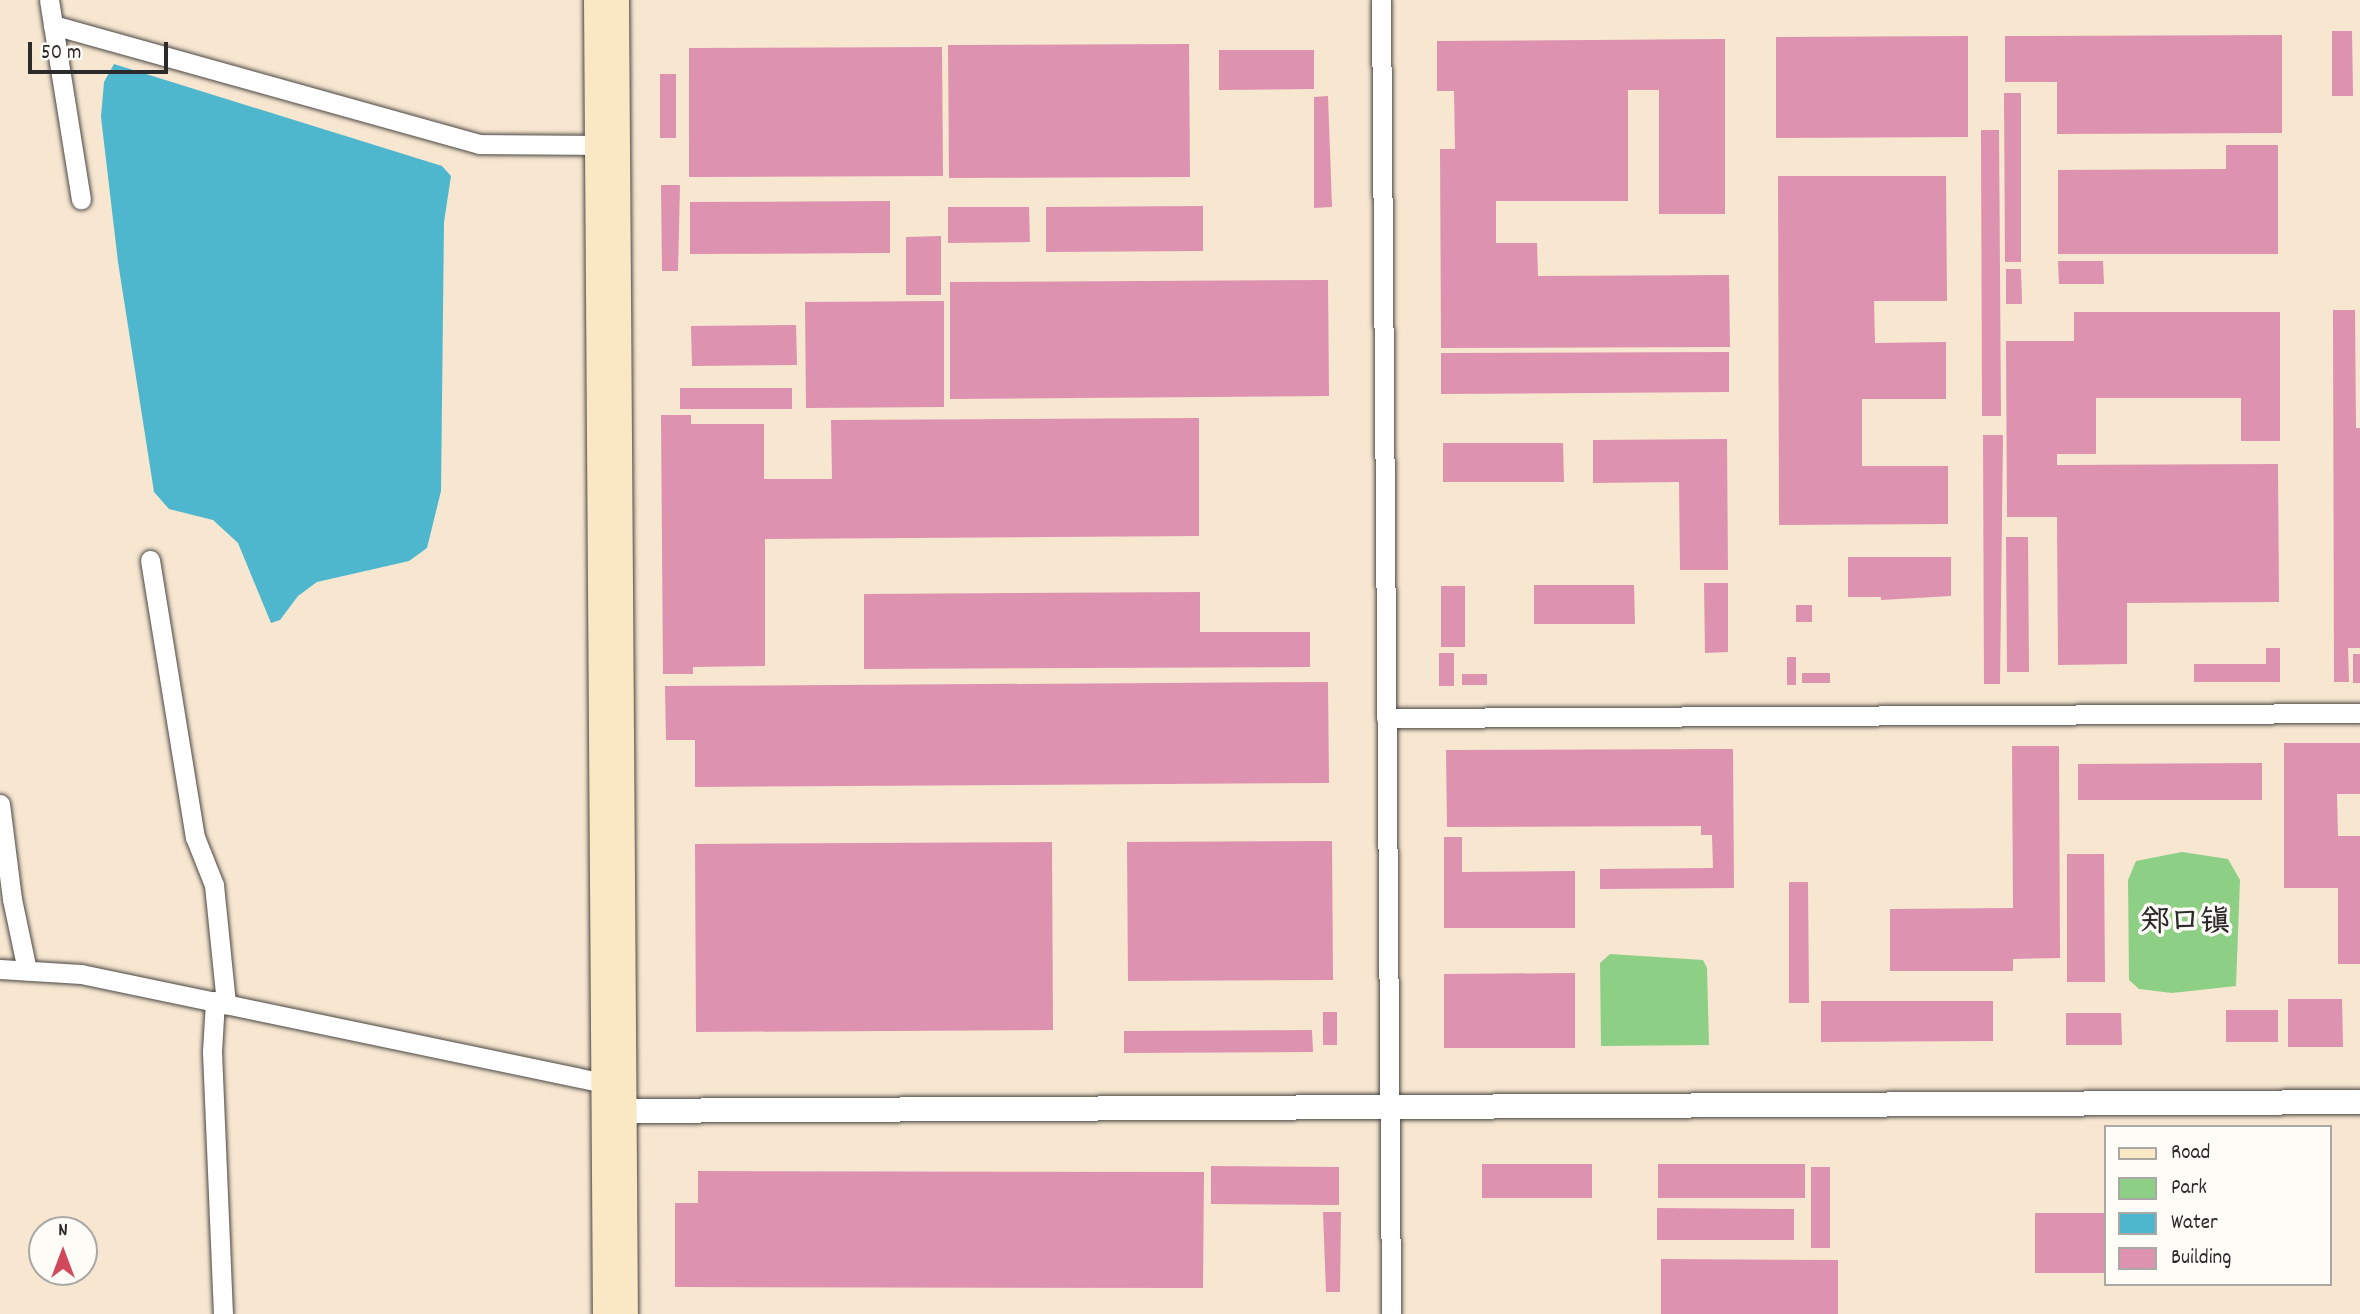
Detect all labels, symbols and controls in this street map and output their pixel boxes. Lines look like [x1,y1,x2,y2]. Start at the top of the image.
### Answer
scale bar [32,28,172,72]
text: 50 m [41,39,81,69]
district label: 郑口镇 [2140,907,2230,943]
legend [2104,1125,2332,1286]
text: Road [2171,1139,2210,1169]
text: Park [2171,1174,2207,1204]
text: Water [2171,1209,2218,1239]
north arrow [28,1216,98,1286]
text: N [58,1218,68,1245]
text: Building [2171,1244,2231,1274]

